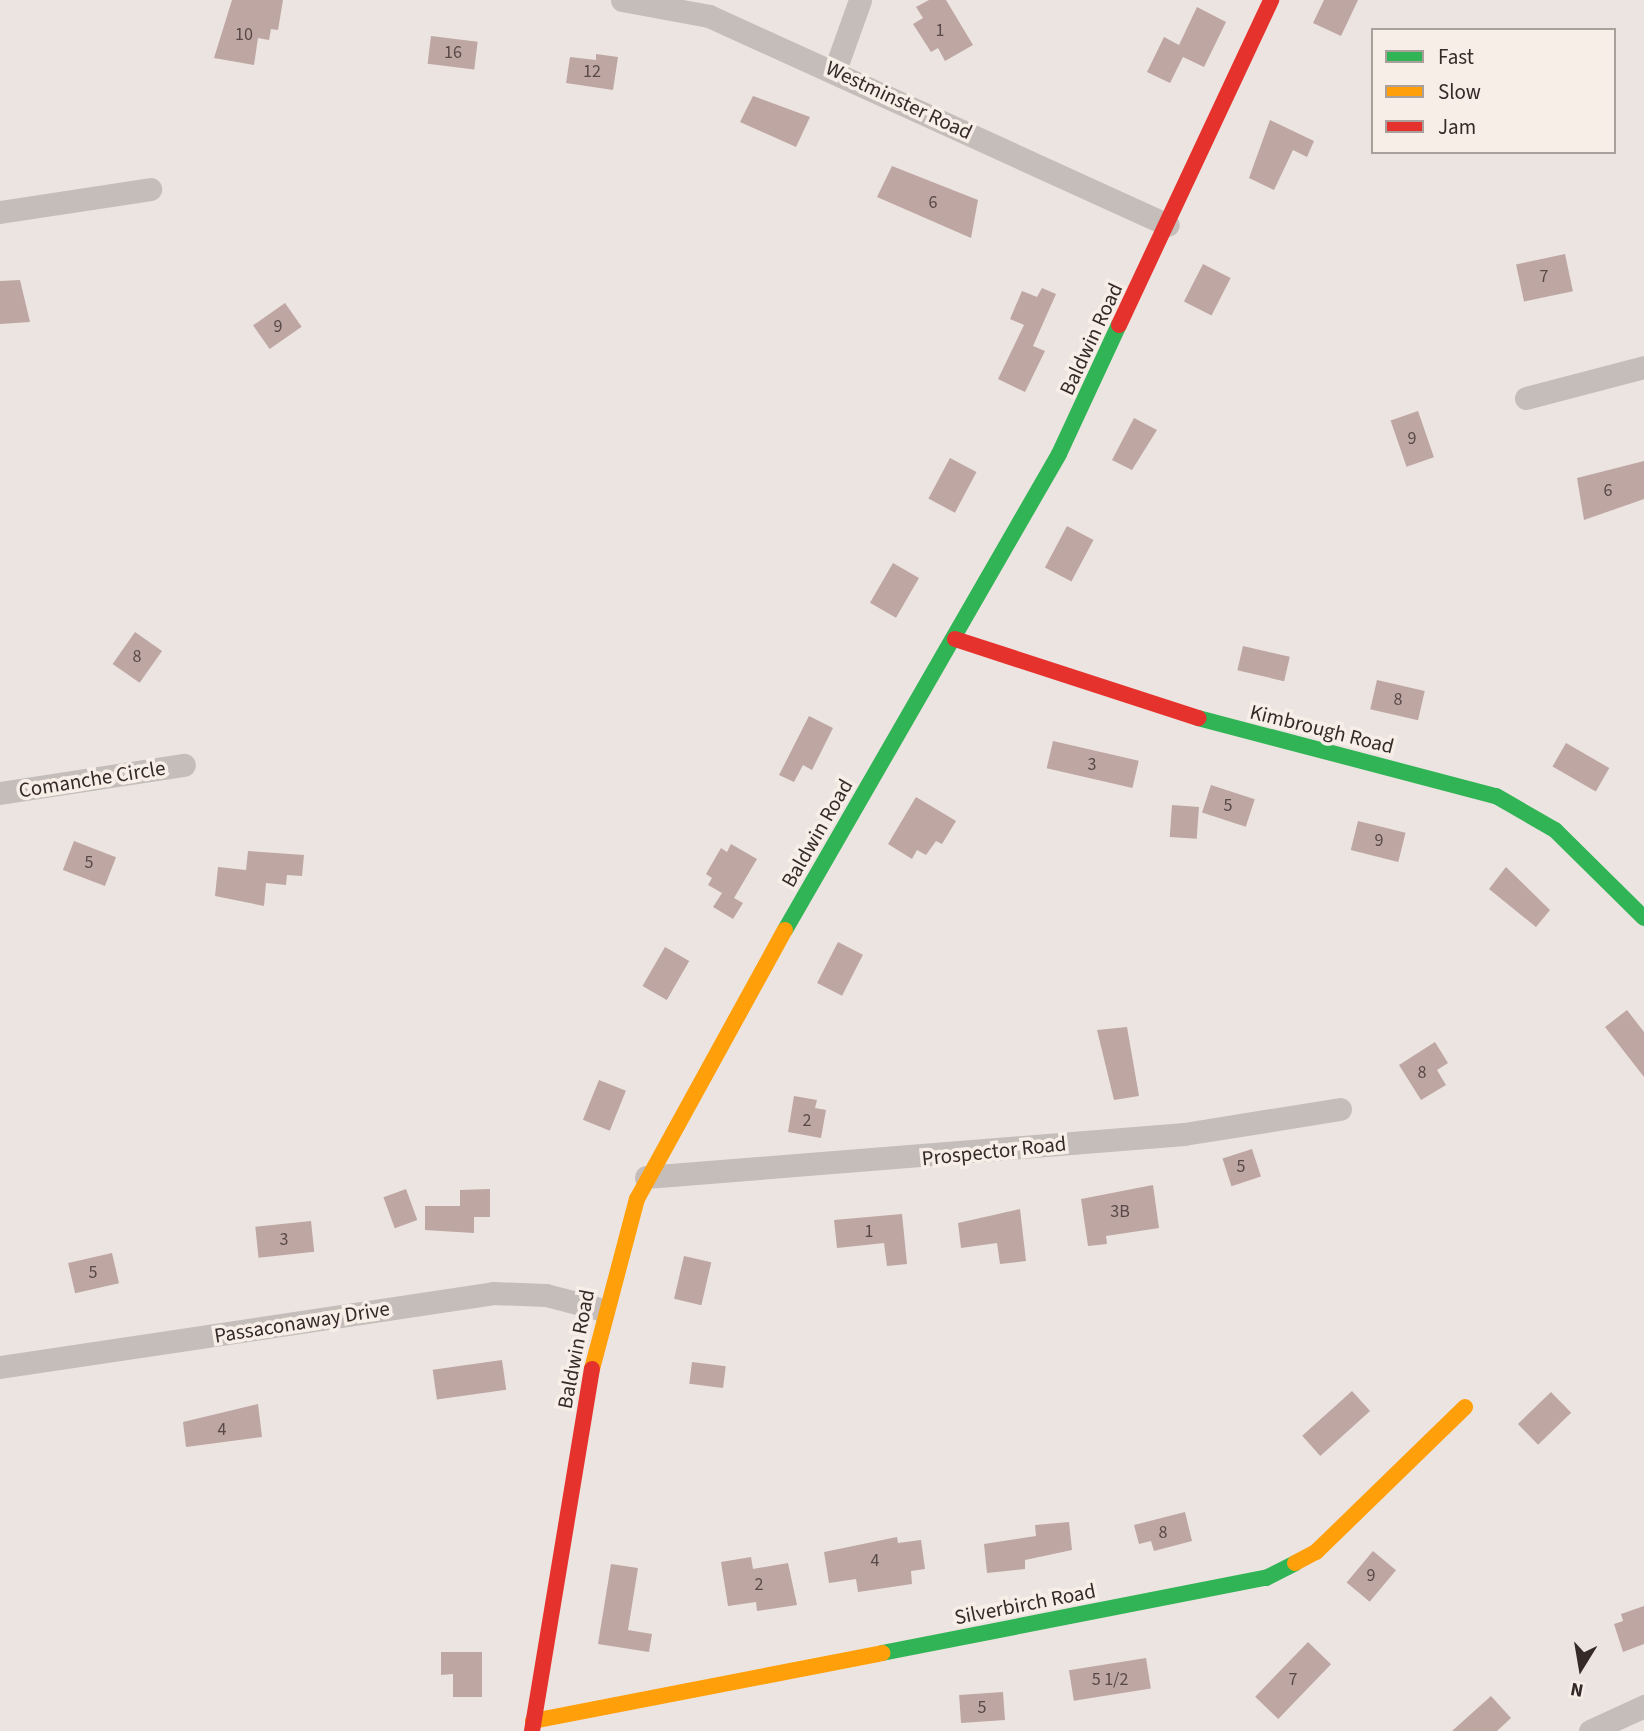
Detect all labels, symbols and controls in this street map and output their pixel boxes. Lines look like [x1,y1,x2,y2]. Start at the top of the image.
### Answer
house number: 1 [936,20,944,42]
house number: 10 [235,24,253,46]
legend [1371,28,1616,154]
house number: 16 [444,42,462,64]
text: Fast [1438,42,1474,72]
street label: Westminster Road [822,55,976,145]
house number: 12 [583,61,601,83]
text: Slow [1438,77,1481,107]
text: Jam [1438,112,1476,142]
house number: 6 [929,192,937,214]
house number: 7 [1540,266,1548,288]
street label: Baldwin Road [1054,279,1128,399]
house number: 9 [274,316,282,338]
house number: 9 [1408,428,1416,450]
house number: 6 [1604,480,1612,502]
house number: 8 [133,646,141,668]
house number: 8 [1394,689,1402,711]
street label: Kimbrough Road [1247,699,1397,759]
house number: 3 [1088,754,1096,776]
street label: Comanche Circle [17,755,167,803]
street label: Baldwin Road [776,774,858,892]
house number: 5 [1224,795,1232,817]
house number: 9 [1375,830,1383,852]
house number: 5 [85,852,93,874]
house number: 8 [1418,1062,1426,1084]
house number: 2 [803,1110,811,1132]
street label: Prospector Road [920,1131,1068,1171]
house number: 5 [1237,1156,1245,1178]
house number: 3B [1110,1201,1130,1223]
house number: 1 [865,1221,873,1243]
house number: 3 [280,1229,288,1251]
house number: 5 [89,1262,97,1284]
street label: Baldwin Road [552,1287,600,1411]
street label: Passaconaway Drive [212,1296,392,1348]
house number: 4 [218,1419,226,1441]
house number: 8 [1159,1522,1167,1544]
house number: 4 [871,1550,879,1572]
house number: 9 [1367,1565,1375,1587]
house number: 2 [755,1574,763,1596]
street label: Silverbirch Road [952,1578,1098,1630]
north arrow [1546,1633,1616,1703]
house number: 5 1/2 [1092,1669,1128,1691]
house number: 7 [1289,1669,1297,1691]
text: N [1568,1675,1586,1704]
house number: 5 [978,1697,986,1719]

